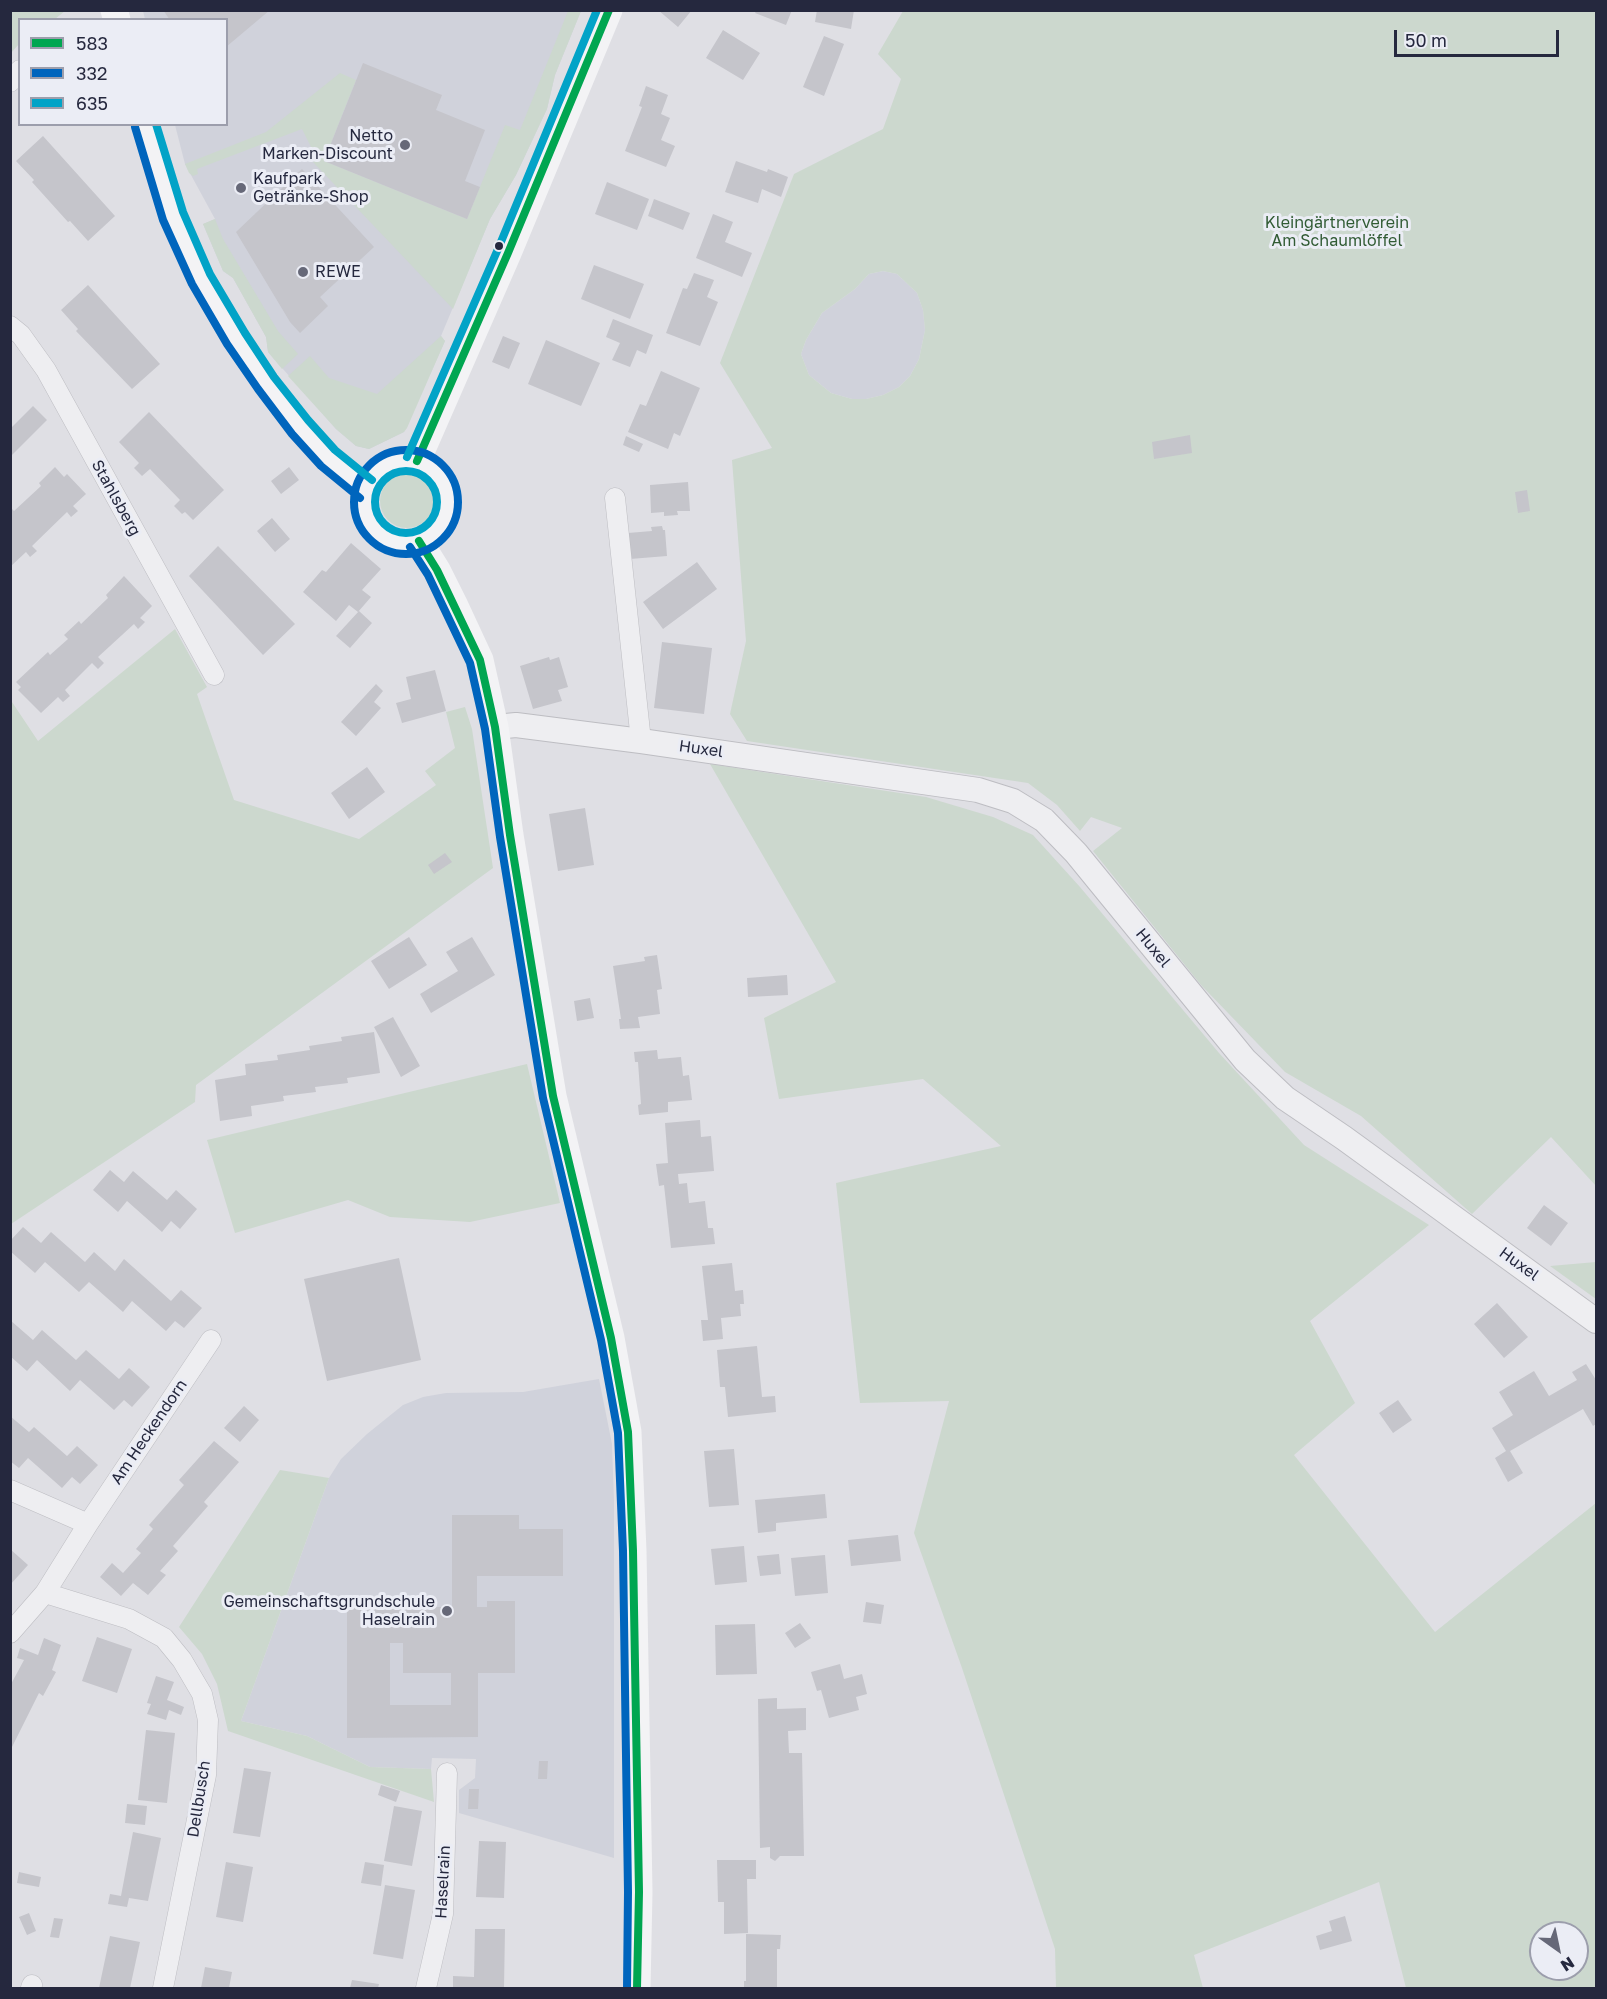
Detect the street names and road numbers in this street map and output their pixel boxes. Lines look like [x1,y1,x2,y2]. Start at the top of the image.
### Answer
street label: Stahlsberg [87,457,145,539]
street label: Huxel [678,736,724,762]
street label: Huxel [1131,925,1175,971]
street label: Huxel [1495,1243,1543,1285]
street label: Am Heckendorn [107,1376,191,1488]
street label: Dellbusch [183,1759,215,1839]
street label: Haselrain [431,1845,455,1919]

